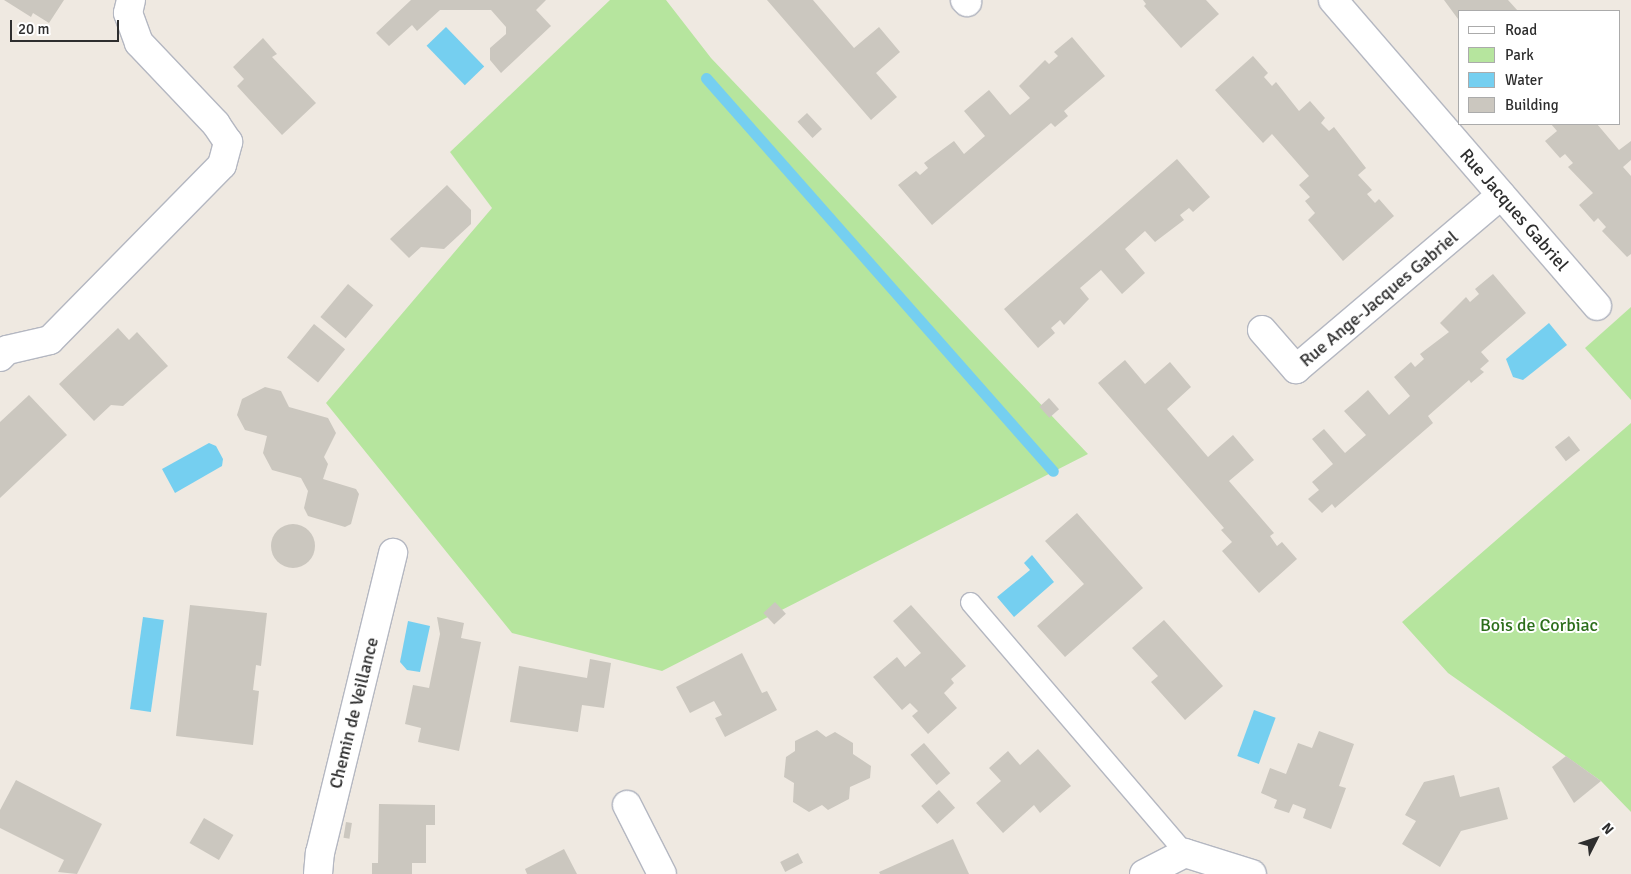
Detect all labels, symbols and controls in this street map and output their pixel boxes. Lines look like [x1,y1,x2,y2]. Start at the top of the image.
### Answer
scale bar [12,10,121,42]
legend [1458,10,1621,125]
text: 20 m [18,20,49,38]
text: Road [1505,21,1537,39]
text: Park [1505,46,1534,64]
text: Water [1505,71,1543,89]
text: Building [1505,96,1559,114]
street label: Rue Jacques Gabriel [1455,145,1573,275]
street label: Rue Ange-Jacques Gabriel [1295,226,1463,372]
park label: Bois de Corbiac [1480,614,1598,636]
street label: Chemin de Veillance [325,635,383,791]
north arrow [1571,814,1621,864]
text: N [1598,820,1617,838]

